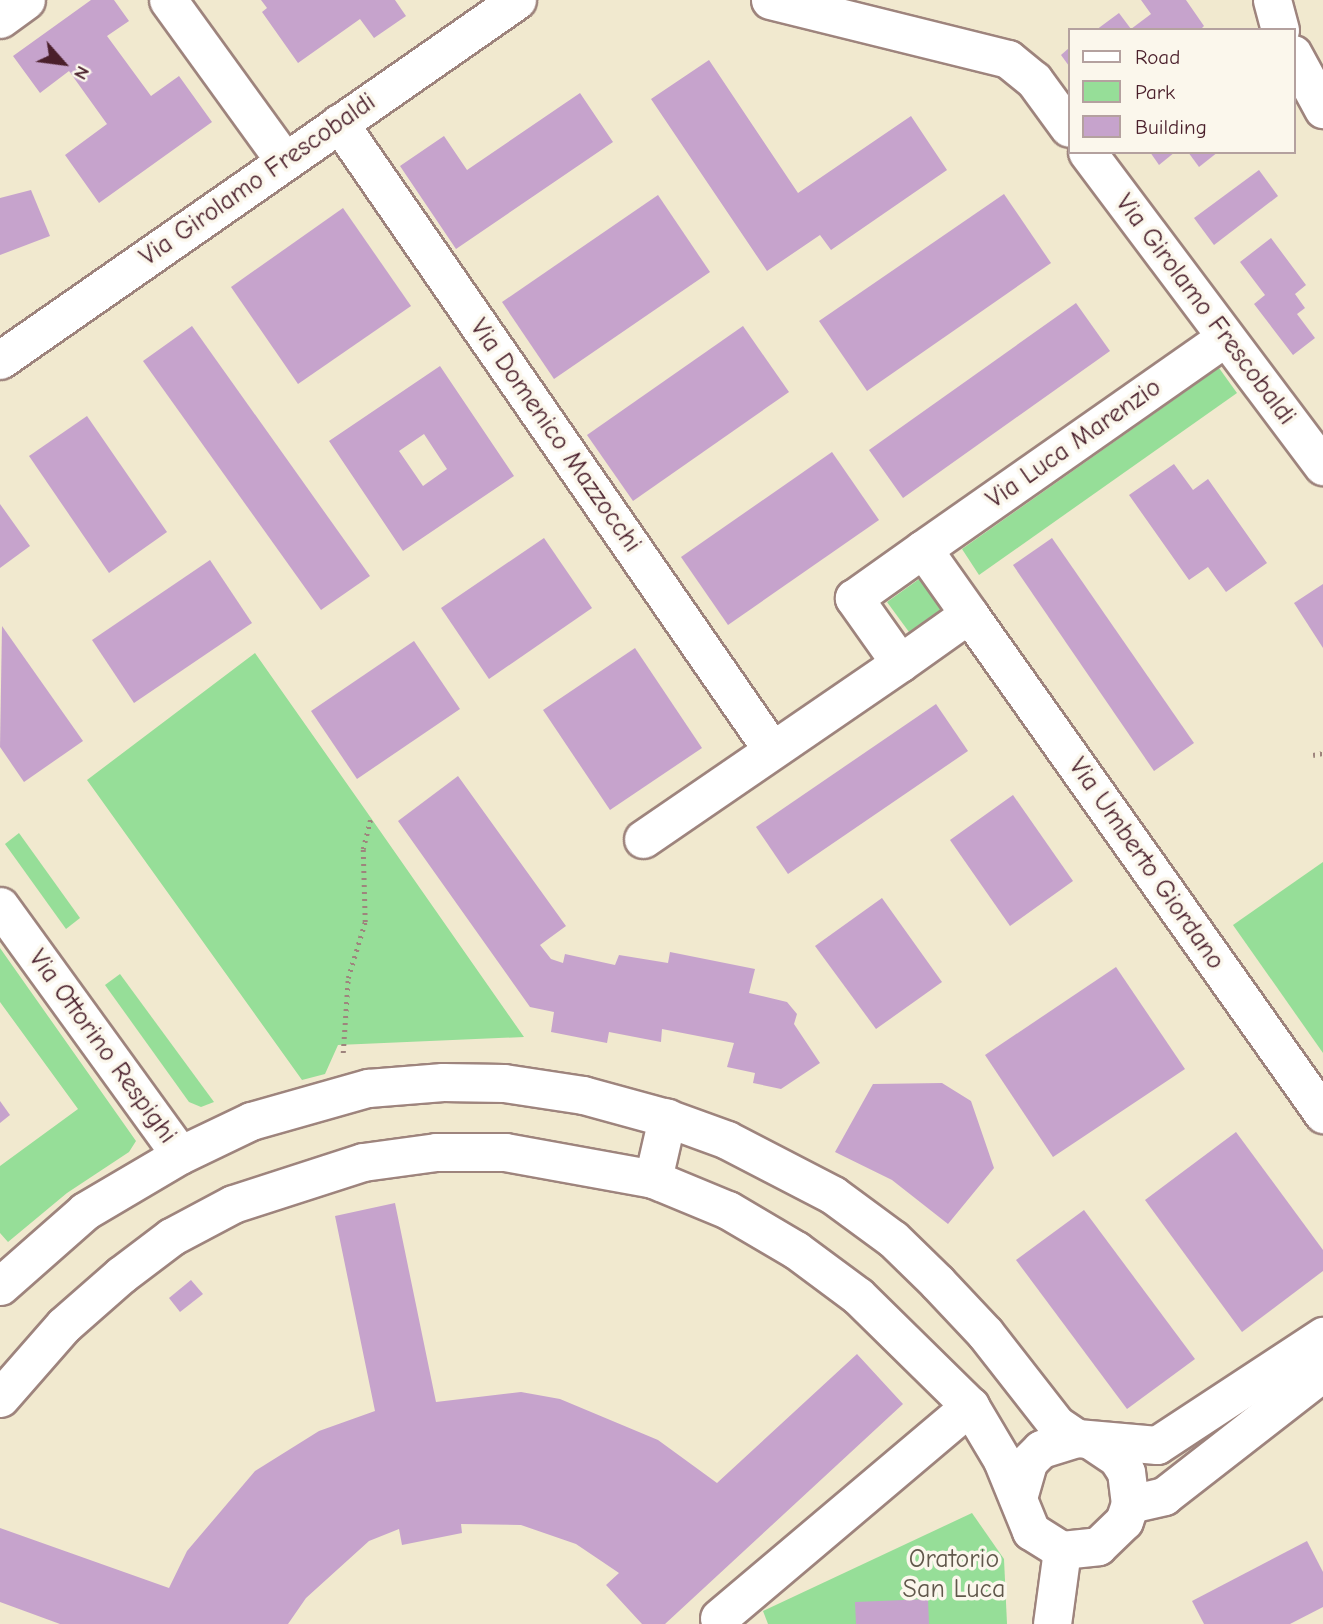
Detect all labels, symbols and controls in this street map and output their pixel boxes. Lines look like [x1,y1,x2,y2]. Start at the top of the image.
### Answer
north arrow [28,28,98,98]
legend [1068,28,1295,154]
text: Road [1135,45,1180,69]
text: N [69,62,94,83]
text: Park [1135,80,1175,104]
street label: Via Girolamo Frescobaldi [134,87,382,273]
text: Building [1135,115,1207,139]
street label: Via Girolamo Frescobaldi [1108,189,1302,431]
street label: Via Domenico Mazzocchi [463,313,647,559]
street label: Via Luca Marenzio [981,372,1167,516]
street label: Via Umberto Giordano [1061,752,1231,976]
street label: Via Ottorino Respighi [21,944,183,1150]
park label: Oratorio San Luca [903,1544,1005,1606]

